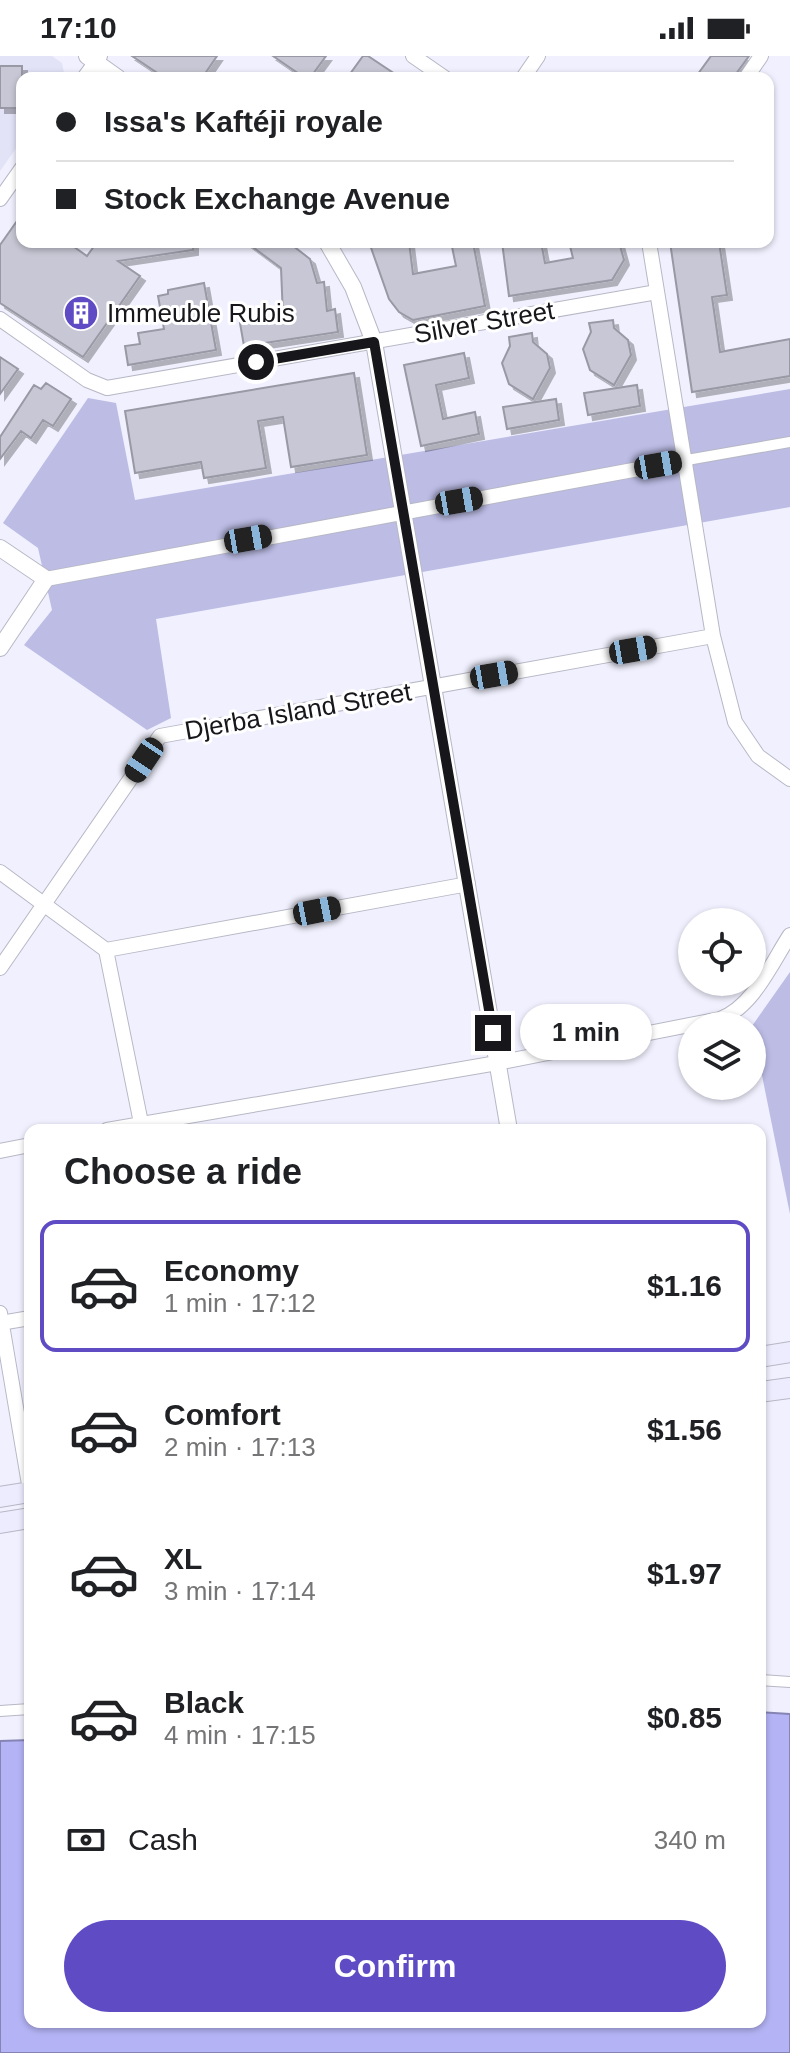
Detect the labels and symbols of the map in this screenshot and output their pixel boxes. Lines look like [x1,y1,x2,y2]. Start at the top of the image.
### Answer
building icon: Immeuble Rubis [62,294,100,332]
street label: Silver Street [412,295,557,349]
place label: Immeuble Rubis [107,298,295,328]
route start [238,344,274,380]
car [632,449,684,481]
car [433,485,485,517]
car [222,523,274,555]
car [607,634,659,666]
car [468,659,520,691]
street label: Djerba Island Street [182,676,415,746]
car [121,733,167,787]
car [291,895,343,927]
callout: 1 min [521,1005,653,1061]
route end [475,1015,511,1051]

